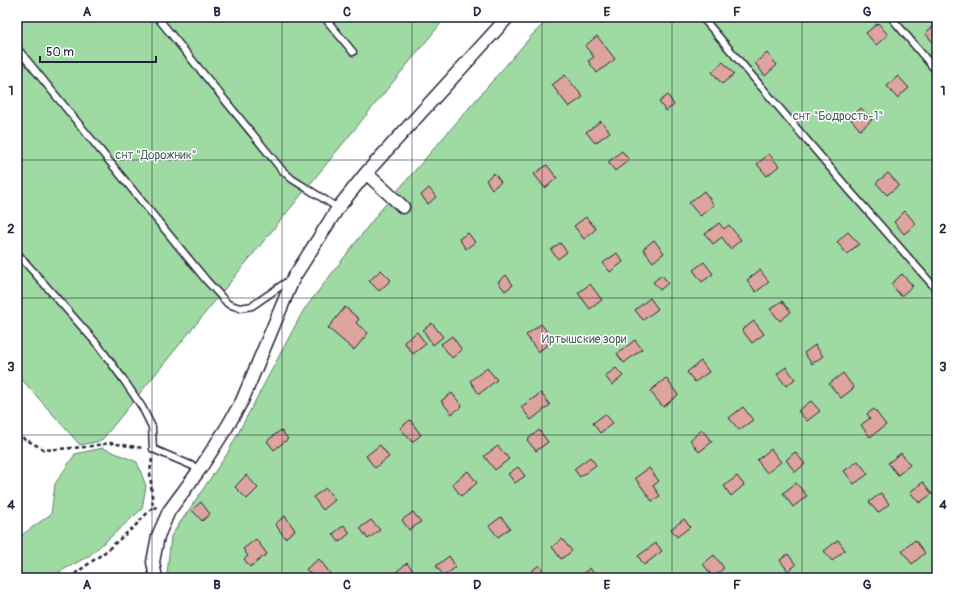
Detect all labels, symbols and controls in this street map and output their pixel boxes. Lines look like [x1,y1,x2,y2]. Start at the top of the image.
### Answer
text: A [83,4,92,20]
text: B [213,4,221,20]
text: C [343,4,351,20]
text: D [473,4,481,20]
text: E [604,4,611,20]
text: F [733,4,741,20]
text: G [863,4,872,20]
scale bar [40,38,156,64]
text: 50 m [46,45,74,60]
text: 1 [8,83,14,99]
text: 1 [940,83,946,99]
park label: снт "Бодрость-1" [793,109,883,124]
park label: снт "Дорожник" [115,148,197,163]
text: 2 [7,221,15,237]
text: 2 [939,221,947,237]
park label: Иртышские зори [542,332,627,347]
text: 3 [7,359,15,375]
text: 3 [939,359,947,375]
text: 4 [7,497,15,513]
text: 4 [939,497,947,513]
text: A [83,577,92,593]
text: B [213,577,221,593]
text: C [343,577,351,593]
text: D [473,577,481,593]
text: E [604,577,611,593]
text: F [733,577,741,593]
text: G [863,577,872,593]

